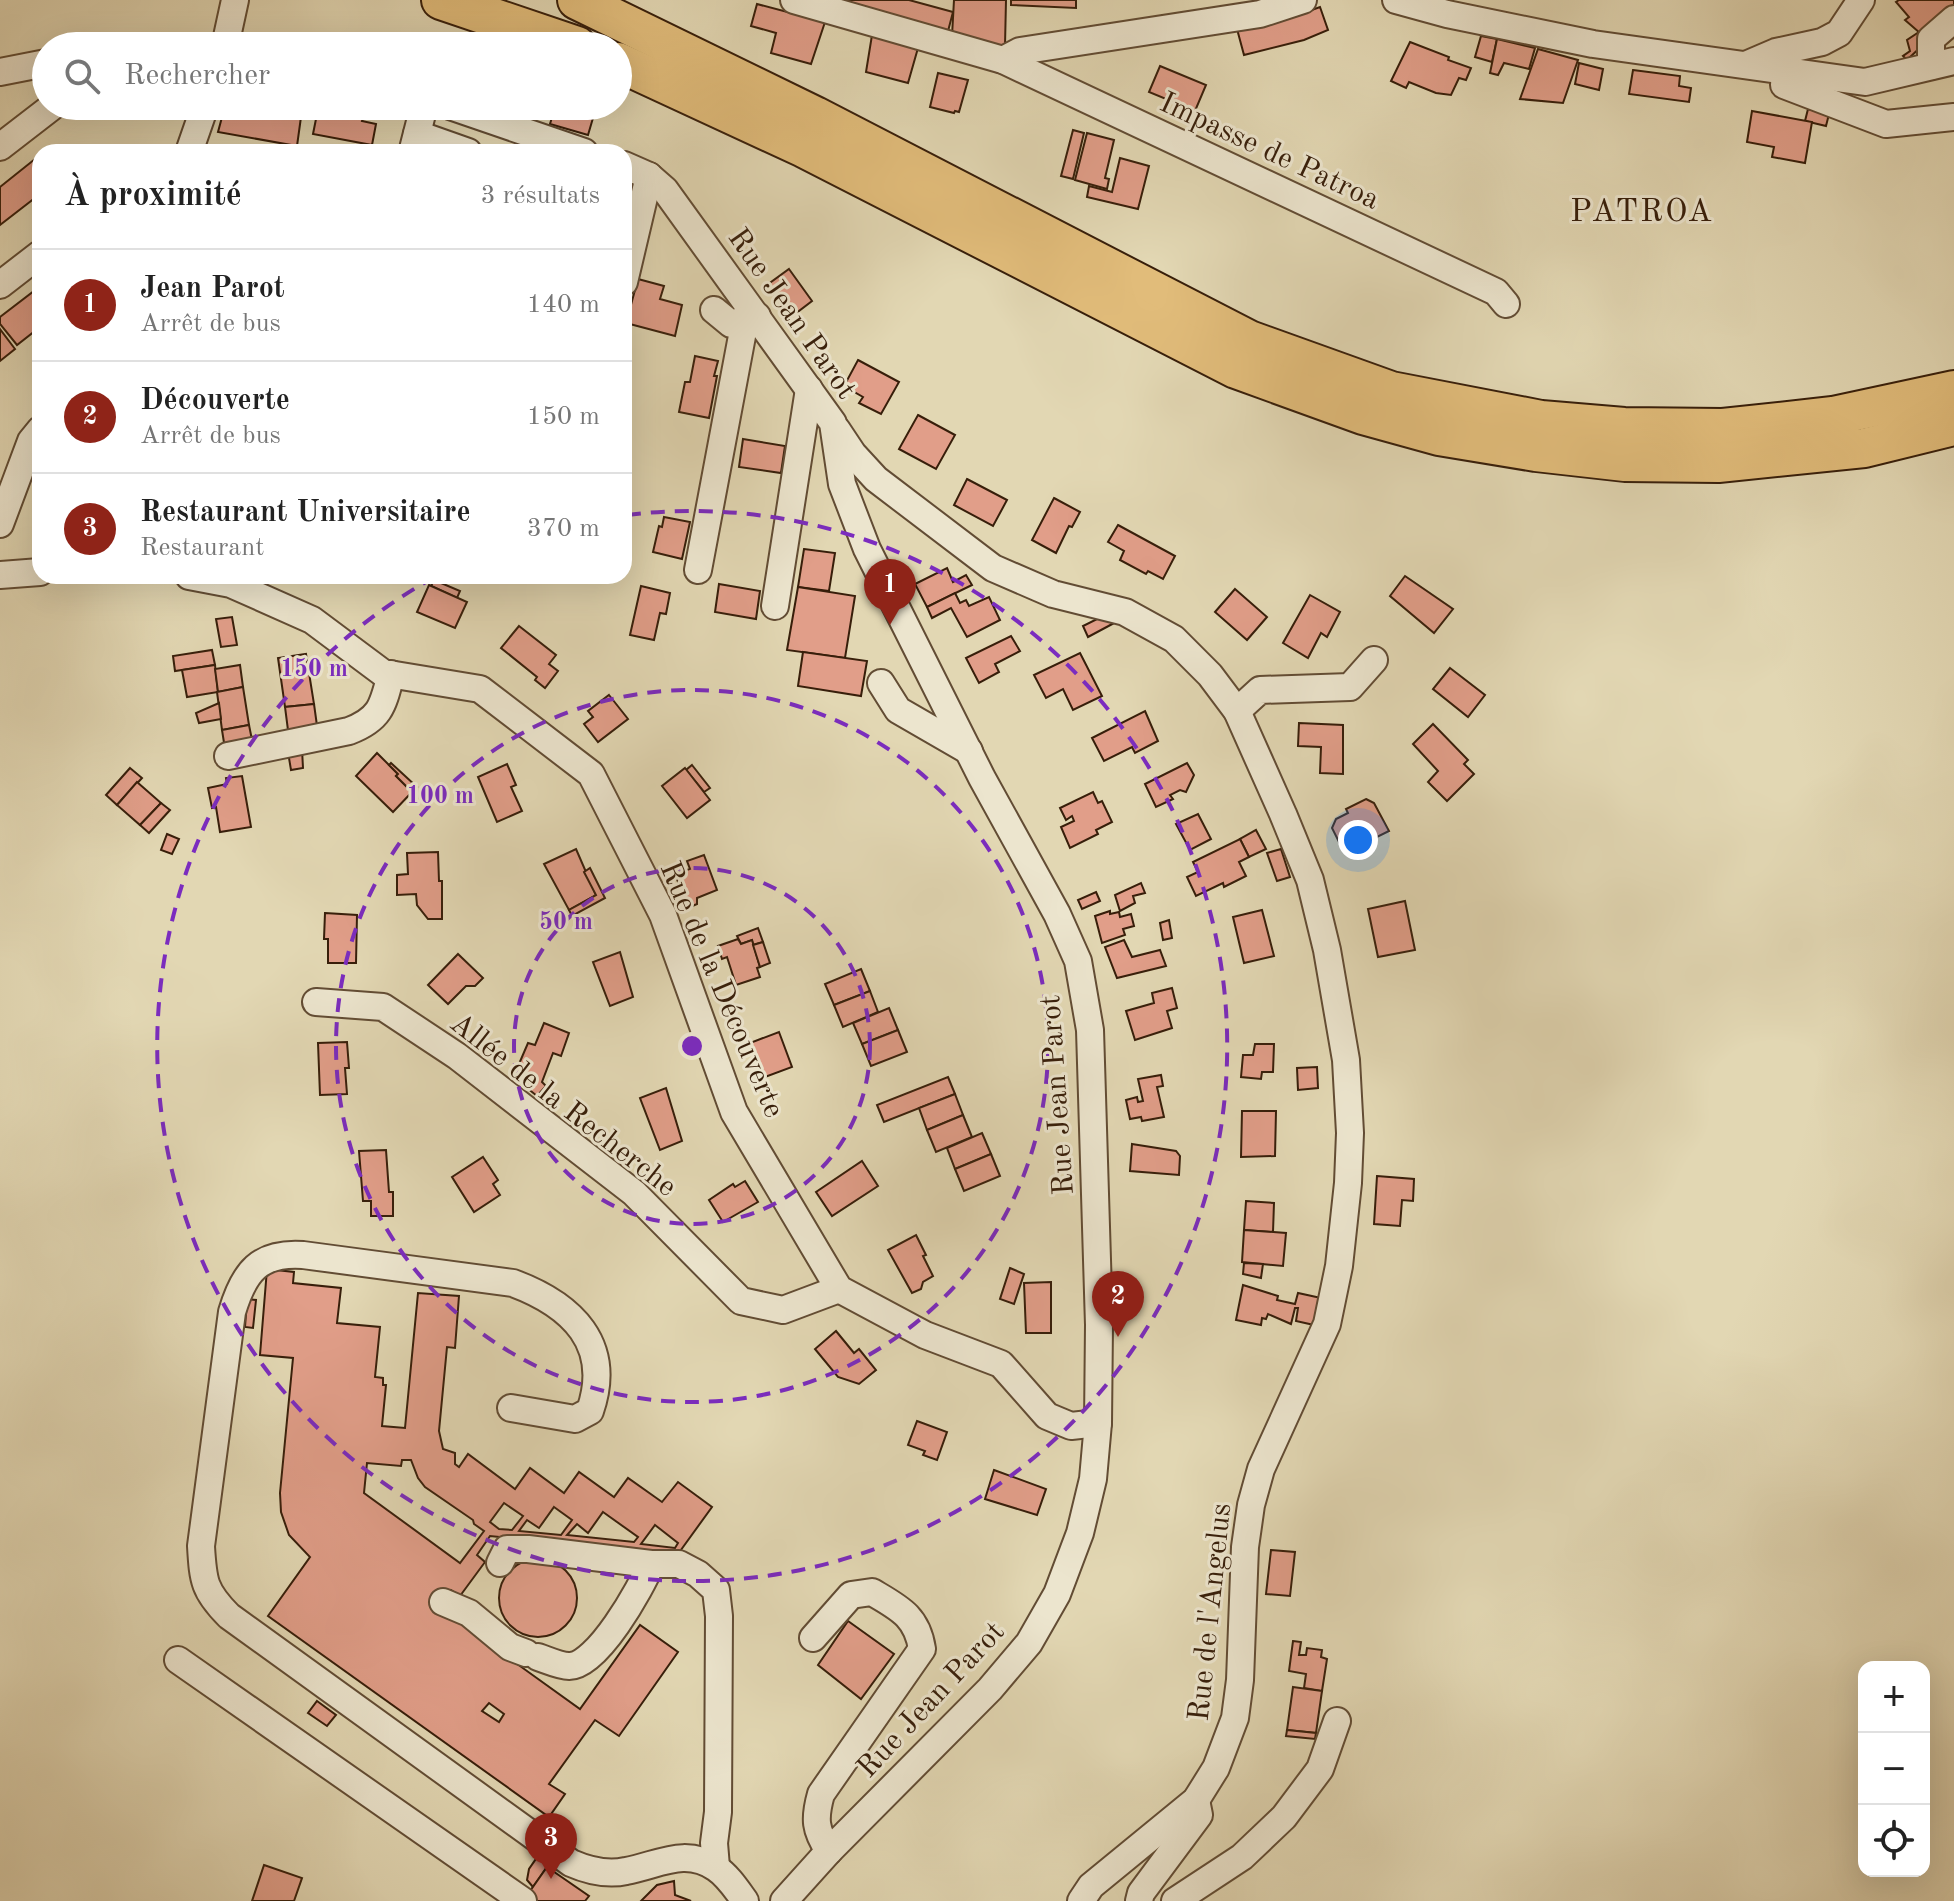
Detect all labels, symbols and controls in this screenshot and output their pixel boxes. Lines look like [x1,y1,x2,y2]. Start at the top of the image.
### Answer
search box [32,32,632,120]
icon: search [60,54,104,98]
text: Rechercher [124,61,270,91]
street label: Impasse de Patroa [1155,88,1384,216]
text: À proximité [64,179,242,213]
text: 3 résultats [481,183,600,209]
district label: PATROA [1570,197,1714,229]
street label: Rue Jean Parot [722,223,861,405]
text: Jean Parot [140,274,285,304]
text: 1 [82,292,98,318]
text: 140 m [527,292,600,318]
text: Arrêt de bus [140,311,281,337]
text: Découverte [140,386,290,416]
text: 2 [82,404,98,430]
text: 150 m [527,404,600,430]
text: Arrêt de bus [140,423,281,449]
text: Restaurant Universitaire [140,498,471,528]
text: 3 [82,516,98,542]
text: 370 m [527,516,600,542]
text: Restaurant [140,535,264,561]
pin: 1 [864,559,916,625]
text: 150 m [280,657,348,682]
text: 100 m [406,785,474,809]
your location [1338,820,1378,860]
street label: Rue de la Découverte [654,857,789,1122]
text: 50 m [539,910,593,935]
street label: Rue Jean Parot [1036,994,1080,1196]
street label: Allée de la Recherche [444,1008,682,1203]
centre of rings [678,1032,706,1060]
pin: 2 [1092,1271,1144,1337]
street label: Rue de l'Angelus [1185,1502,1237,1723]
street label: Rue Jean Parot [852,1617,1011,1784]
map controls [1858,1661,1930,1877]
button: + [1858,1661,1930,1733]
button: − [1858,1733,1930,1805]
button: locate [1858,1805,1930,1877]
pin: 3 [525,1813,577,1879]

